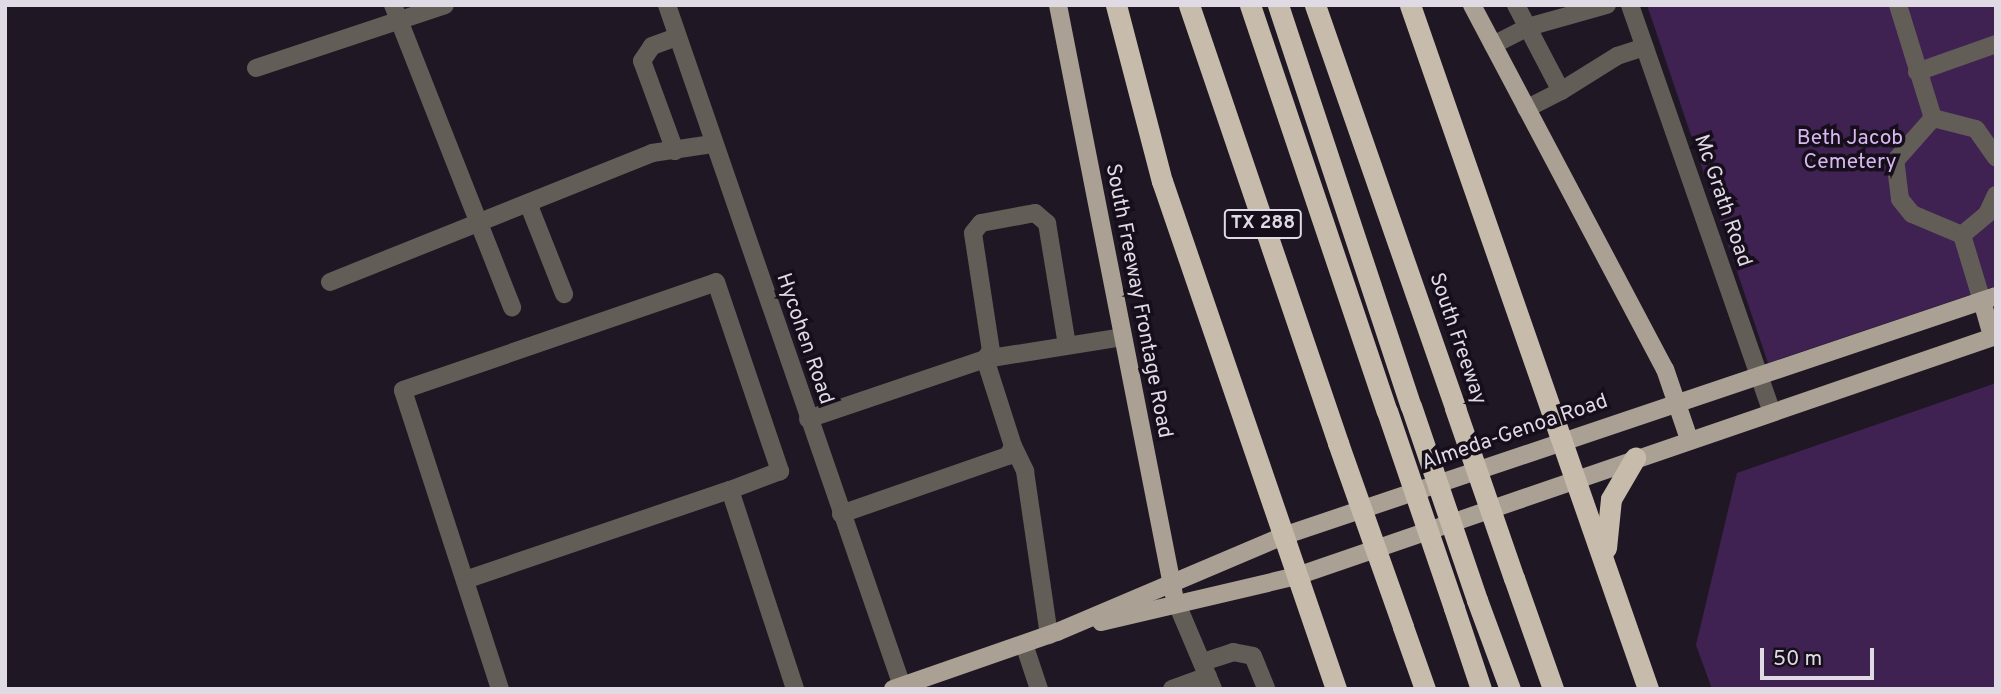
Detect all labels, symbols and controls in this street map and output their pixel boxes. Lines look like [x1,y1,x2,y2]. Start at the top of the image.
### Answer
park label: Beth Jacob Cemetery [1797,126,1903,176]
street label: Mc Grath Road [1688,132,1756,270]
street label: South Freeway Frontage Road [1099,162,1177,440]
road number: TX 288 [1223,208,1303,240]
street label: Hycohen Road [770,270,838,408]
street label: South Freeway [1423,270,1491,408]
street label: Almeda-Genoa Road [1418,389,1612,477]
scale bar [1763,634,1877,678]
text: 50 m [1773,646,1822,673]

